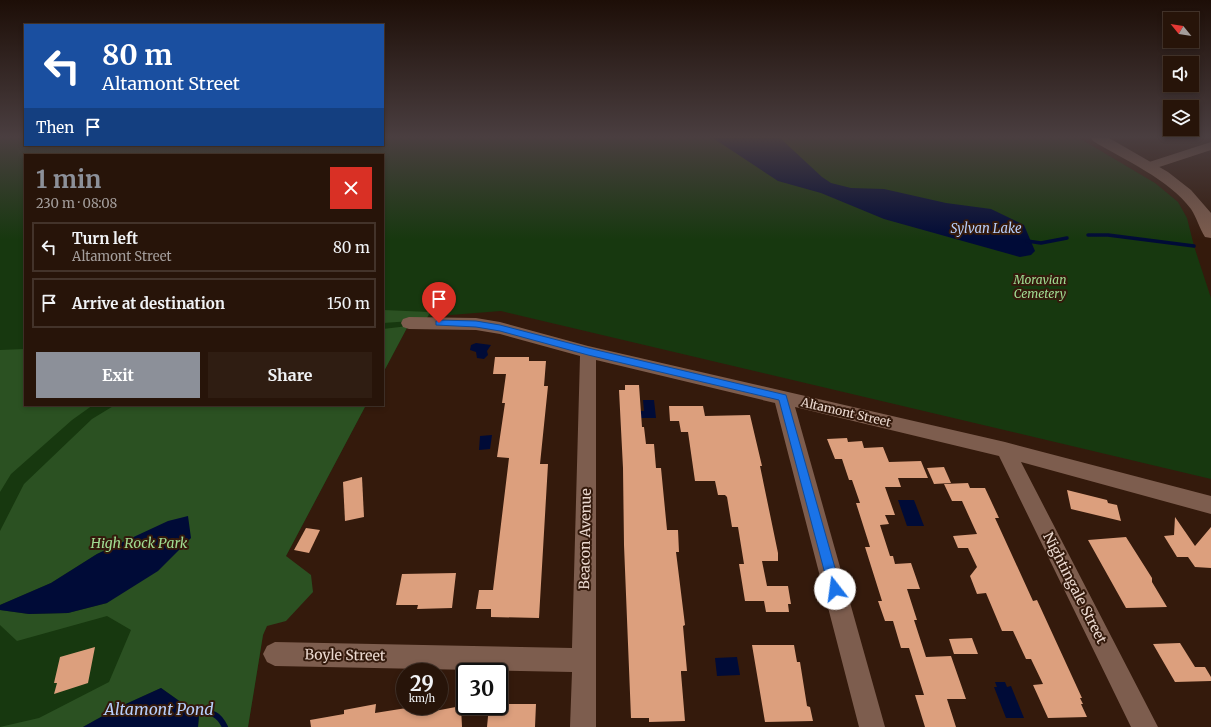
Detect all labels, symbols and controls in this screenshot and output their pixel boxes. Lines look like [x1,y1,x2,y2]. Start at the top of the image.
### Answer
north arrow [1163,12,1199,48]
map controls [1163,12,1199,136]
text: 80 m [102,37,173,73]
icon: left [36,40,88,92]
button: sound [1163,56,1199,92]
text: Altamont Street [102,72,240,95]
button: layers [1163,100,1199,136]
icon: arrive [82,116,104,138]
text: Then [36,118,74,137]
text: 1 min [36,164,101,195]
button: close [330,167,372,209]
text: 230 m · 08:08 [36,195,117,212]
water label: Sylvan Lake [950,220,1022,237]
text: Turn left [72,229,138,248]
icon: left [38,236,60,258]
text: 80 m [333,238,370,257]
text: Altamont Street [72,248,172,265]
park label: Moravian Cemetery [1013,272,1067,301]
pin [422,282,456,323]
icon: arrive [428,288,450,310]
icon: arrive [38,292,60,314]
text: Arrive at destination [72,294,225,313]
text: 150 m [327,294,370,313]
button: Exit [36,352,200,398]
button: Share [208,352,372,398]
street label: Altamont Street [799,394,893,430]
street label: Beacon Avenue [575,488,595,590]
street label: Nightingale Street [1039,529,1111,647]
park label: High Rock Park [90,534,188,552]
position arrow [814,568,856,610]
street label: Boyle Street [305,645,386,665]
speed limit sign: 30 [456,663,508,715]
text: 29 [410,671,434,696]
text: km/h [409,692,435,705]
water label: Altamont Pond [102,699,214,719]

